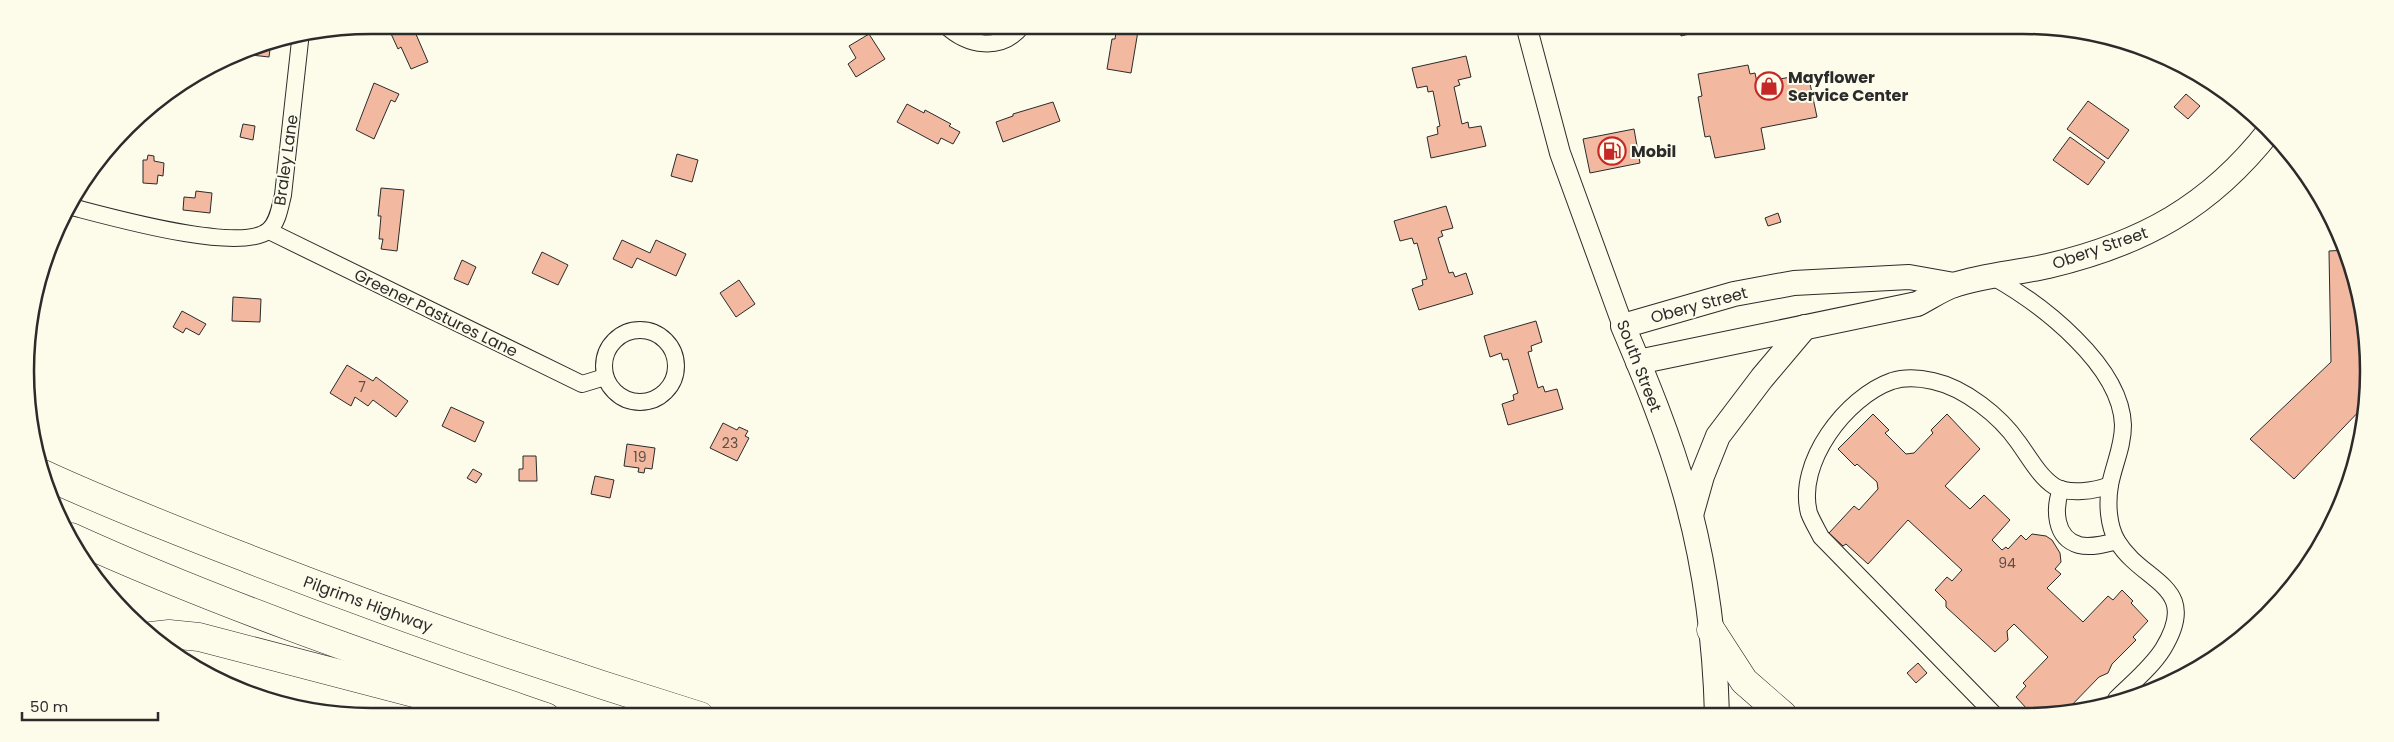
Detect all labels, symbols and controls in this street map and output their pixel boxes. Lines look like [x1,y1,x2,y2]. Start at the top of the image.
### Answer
place label: Mayflower Service Center [1788,66,1908,107]
shop icon: Mayflower Service Center [1754,71,1784,101]
street label: Braley Lane [268,113,304,207]
fuel station icon: Mobil [1597,136,1627,166]
place label: Mobil [1631,140,1676,163]
street label: Obery Street [2049,221,2151,275]
street label: Greener Pastures Lane [350,263,522,363]
street label: Obery Street [1648,281,1750,329]
street label: South Street [1611,317,1667,416]
house number: 7 [358,377,366,397]
house number: 23 [722,433,738,453]
house number: 19 [633,447,647,467]
house number: 94 [1998,553,2016,573]
street label: Pilgrims Highway [300,570,436,638]
scale bar [22,690,159,722]
text: 50 m [30,696,68,717]

